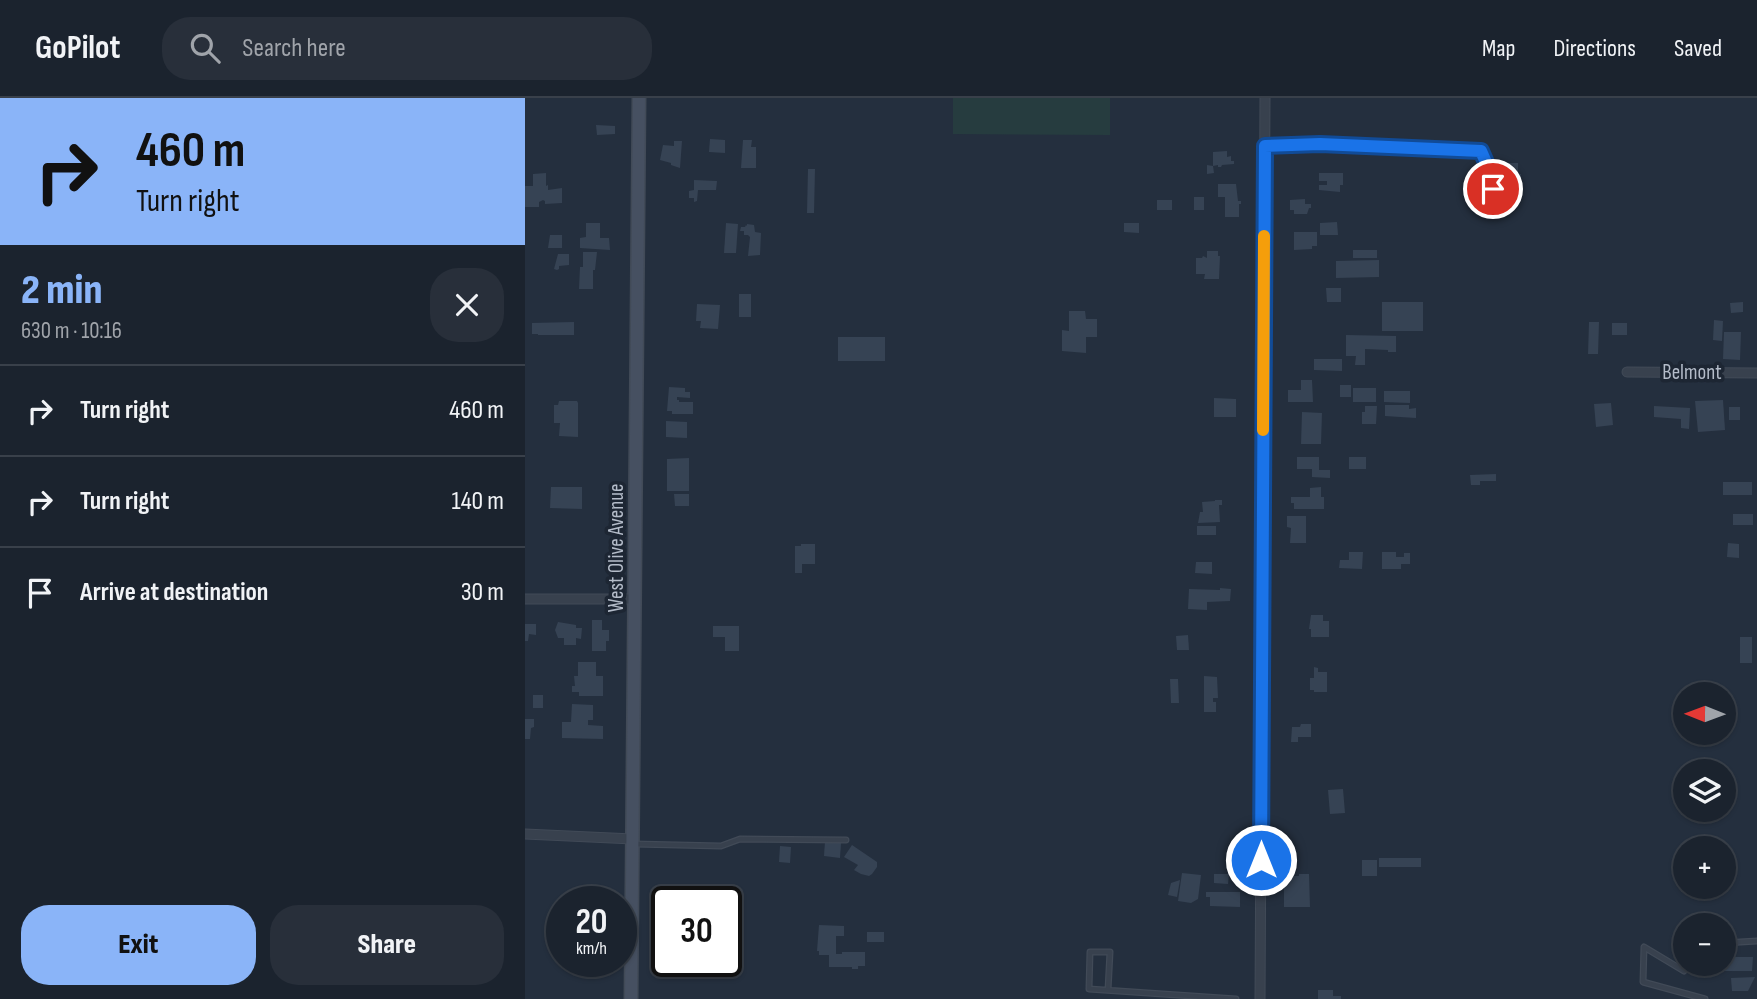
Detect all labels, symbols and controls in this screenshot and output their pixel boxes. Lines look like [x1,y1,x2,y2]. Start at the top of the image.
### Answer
search box [162,17,652,80]
text: GoPilot [35,28,120,68]
icon: search [186,29,224,67]
text: Search here [242,33,346,64]
text: Map [1482,34,1515,63]
text: Directions [1553,34,1636,63]
text: Saved [1674,34,1722,63]
text: 460 m [136,122,245,181]
icon: right [21,126,112,217]
pin [1463,159,1523,219]
icon: arrive [1474,170,1512,208]
text: Turn right [136,182,240,221]
text: 2 min [21,265,102,316]
button: close [430,268,504,342]
text: 630 m · 10:16 [21,317,122,345]
street label: Belmont [1662,360,1722,385]
icon: right [21,392,59,430]
text: Turn right [80,395,169,426]
text: 460 m [449,395,504,426]
icon: right [21,483,59,521]
street label: West Olive Avenue [604,484,629,612]
text: Turn right [80,486,169,517]
text: 140 m [452,486,504,517]
icon: arrive [21,574,59,612]
text: Arrive at destination [80,577,268,608]
text: 30 m [461,577,504,608]
north arrow [1673,682,1736,746]
map controls [1673,682,1736,976]
button: layers [1673,759,1736,822]
position arrow [1224,823,1298,897]
button: + [1673,836,1736,899]
speed limit sign: 30 [651,886,742,977]
text: 20 [576,901,608,944]
button: Exit [21,905,256,985]
button: Share [270,905,504,985]
button: − [1673,913,1736,976]
text: km/h [576,938,607,959]

